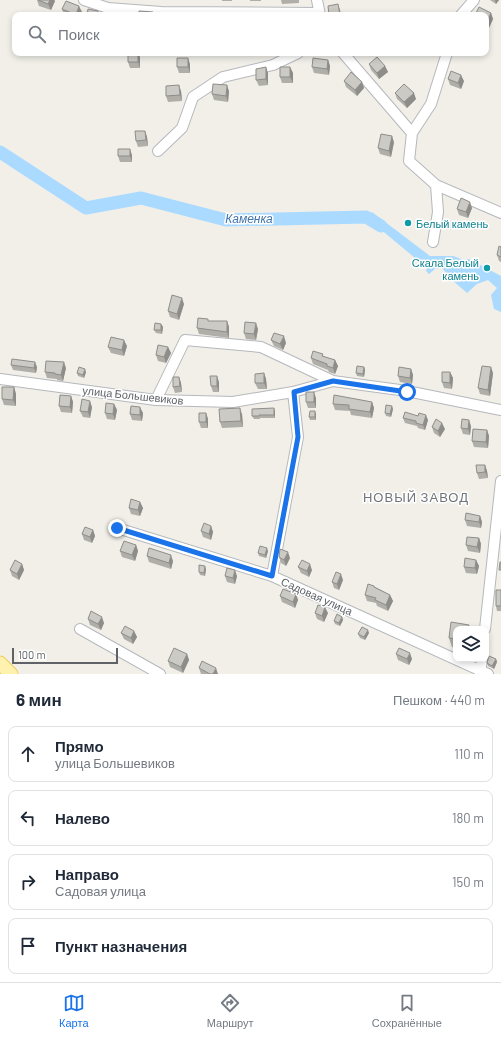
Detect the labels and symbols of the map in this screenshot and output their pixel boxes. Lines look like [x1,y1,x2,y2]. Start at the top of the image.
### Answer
water label: Каменка [225,211,273,225]
place label: Белый камень [416,217,489,230]
marker: Белый камень [403,218,413,228]
place label: Скала Белый камень [412,256,479,282]
marker: Скала Белый камень [482,263,492,273]
street label: улица Большевиков [82,383,184,407]
route start [398,383,416,401]
district label: НОВЫЙ ЗАВОД [363,489,469,505]
route end [108,519,126,537]
street label: Садовая улица [279,574,356,618]
scale bar [12,646,118,665]

